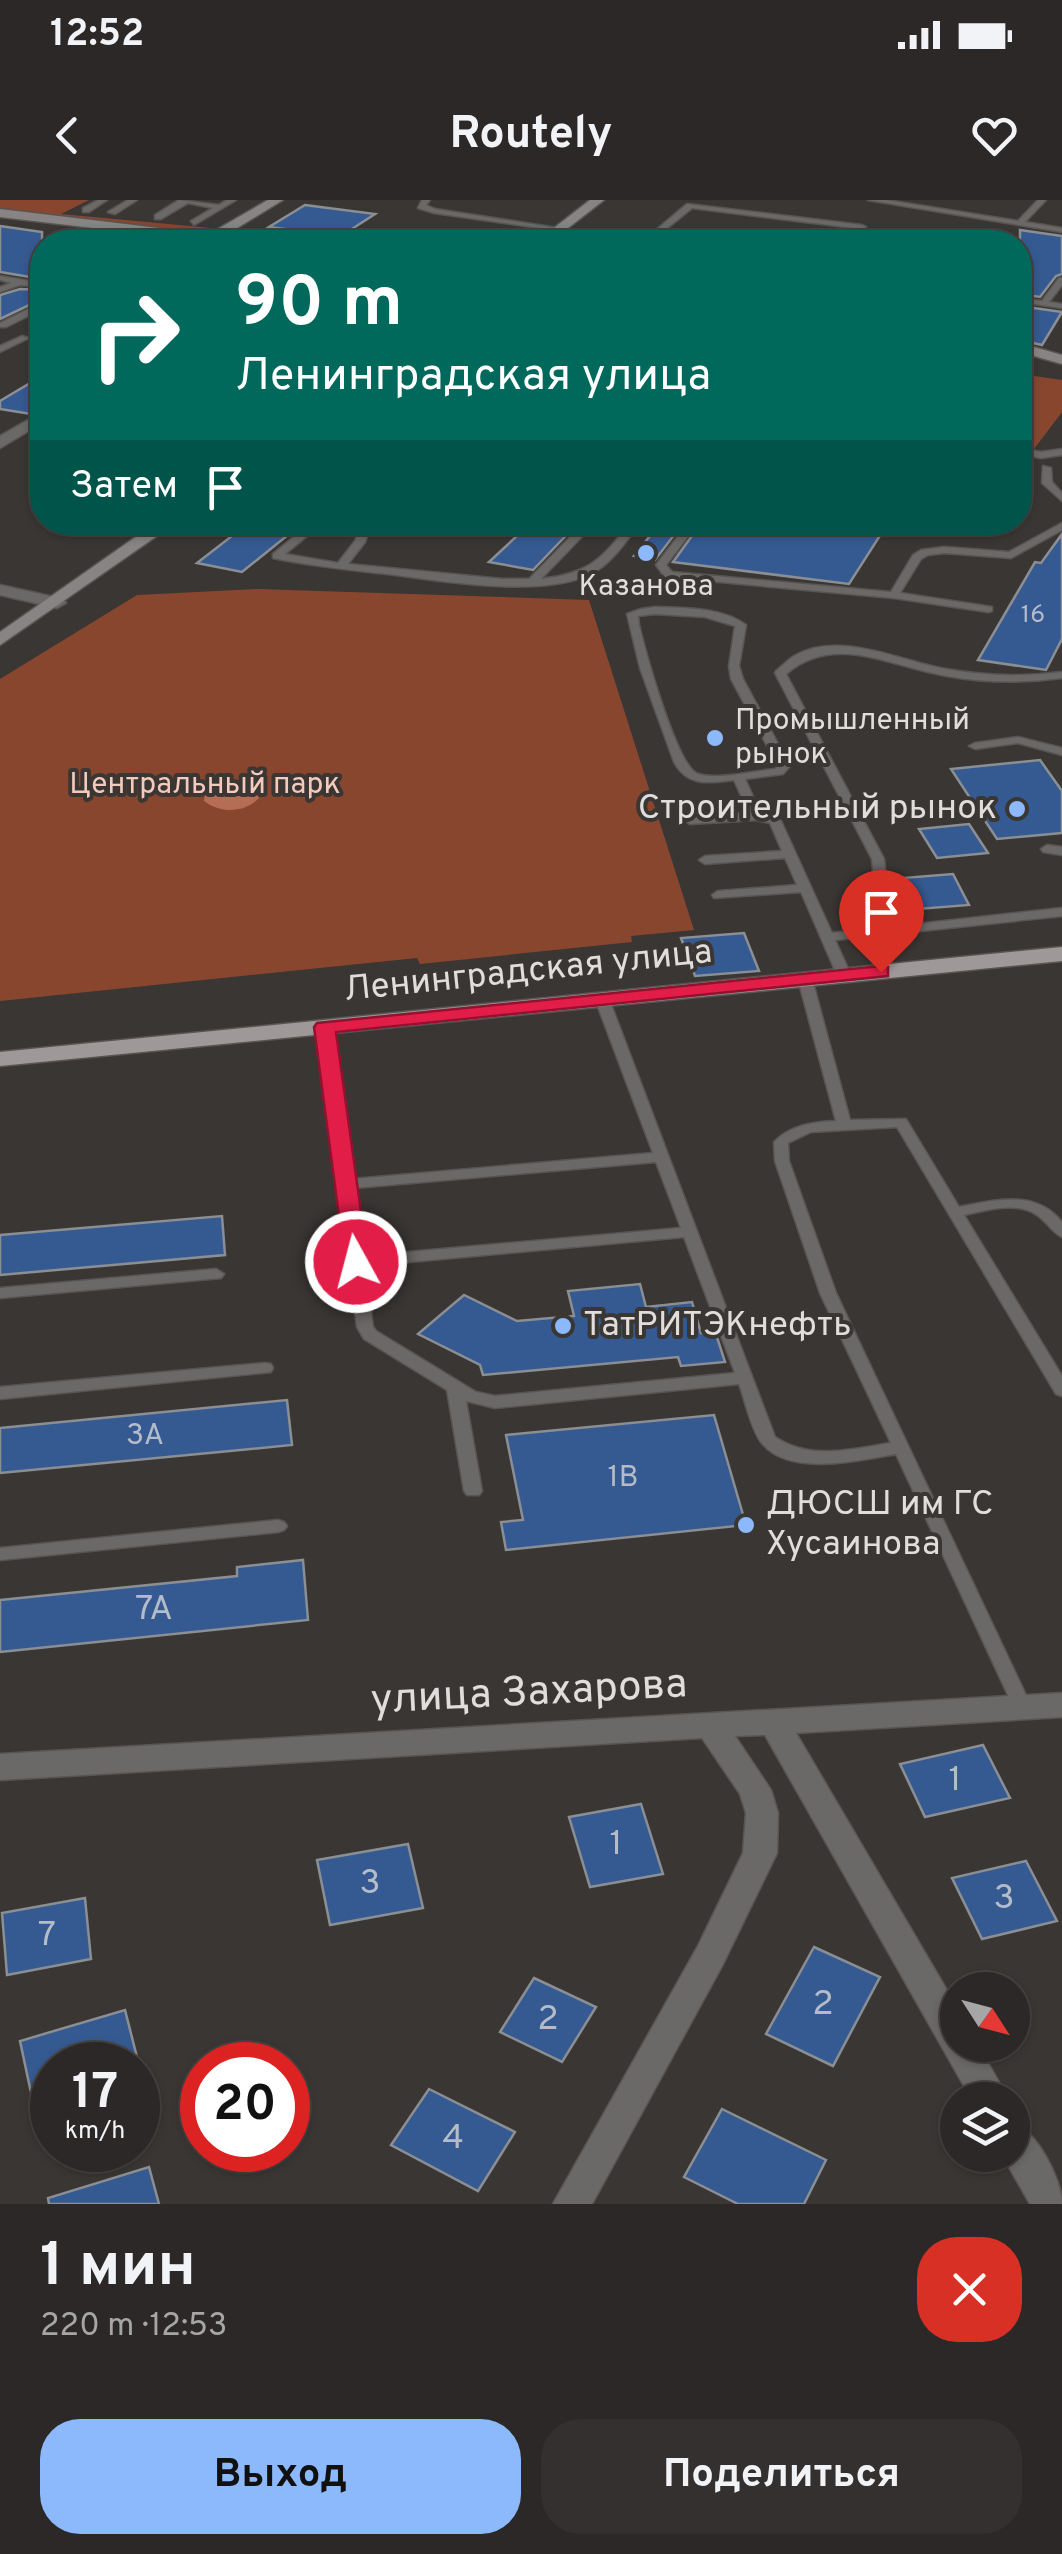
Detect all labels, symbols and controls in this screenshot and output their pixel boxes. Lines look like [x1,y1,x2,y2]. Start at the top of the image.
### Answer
text: 12:52 [50,11,144,60]
text: Routely [450,107,612,164]
icon: back [40,108,95,163]
icon: heart [967,108,1022,163]
text: 90 m [235,262,403,351]
icon: right [70,270,200,400]
text: Ленинградская улица [235,349,711,406]
icon: arrive [198,460,253,515]
text: Затем [70,463,178,512]
marker: Казанова [635,542,657,564]
place label: Казанова [578,569,714,606]
house number: 16 [1021,600,1045,632]
place label: Промышленный рынок [735,703,970,774]
marker: Промышленный рынок [704,727,726,749]
park label: Центральный парк [69,767,341,804]
place label: Строительный рынок [638,787,997,831]
marker: Строительный рынок [1006,798,1028,820]
pin [839,870,924,973]
icon: arrive [854,885,909,940]
street label: Ленинградская улица [342,931,714,1013]
position arrow [304,1210,408,1314]
place label: ТатРИТЭКнефть [583,1304,851,1348]
marker: ТатРИТЭКнефть [552,1315,574,1337]
house number: 3А [126,1418,164,1455]
house number: 1В [608,1460,638,1497]
place label: ДЮСШ им ГС Хусаинова [766,1483,994,1567]
marker: ДЮСШ им ГС Хусаинова [735,1514,757,1536]
house number: 7А [135,1588,173,1632]
street label: улица Захарова [369,1659,689,1729]
house number: 1 [948,1759,962,1803]
house number: 1 [609,1823,623,1867]
house number: 3 [359,1862,381,1906]
house number: 3 [993,1877,1015,1921]
house number: 7 [38,1914,56,1958]
north arrow [940,1972,1030,2062]
map controls [940,1972,1030,2172]
house number: 2 [812,1983,834,2027]
house number: 2 [537,1998,559,2042]
speed limit sign: 20 [180,2042,310,2172]
text: 17 [72,2063,118,2126]
button: layers [940,2082,1030,2172]
text: km/h [65,2116,125,2148]
house number: 4 [442,2117,464,2161]
text: 1 мин [40,2231,196,2307]
button: close [917,2237,1022,2342]
text: 220 m · 12:53 [40,2307,227,2347]
button: Выход [40,2419,521,2534]
button: Поделиться [541,2419,1022,2534]

